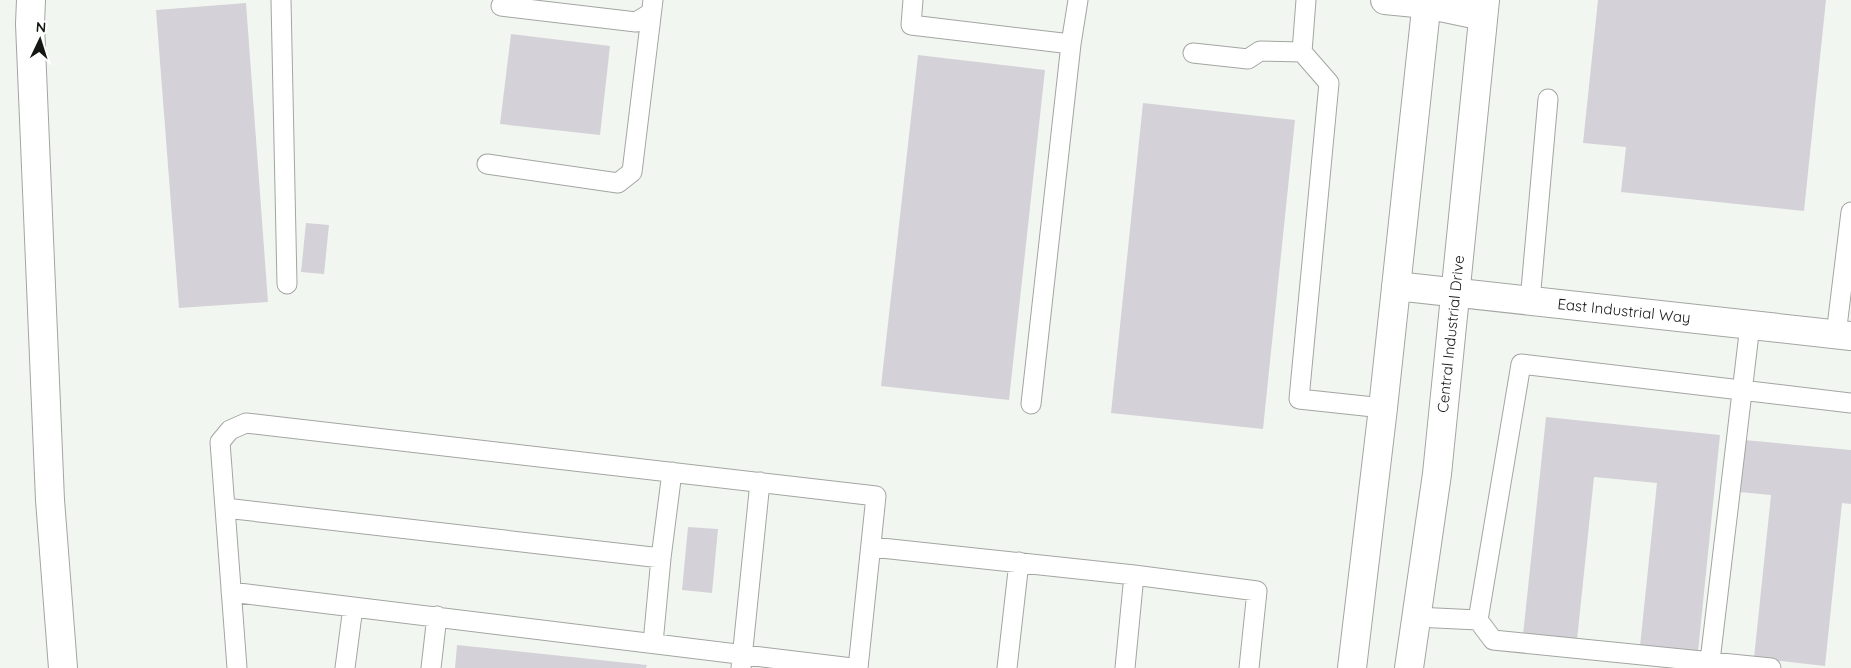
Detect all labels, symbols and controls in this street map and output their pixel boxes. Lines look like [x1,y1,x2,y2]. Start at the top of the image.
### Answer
north arrow [15,15,65,65]
text: N [35,18,47,36]
street label: Central Industrial Drive [1433,254,1468,414]
street label: East Industrial Way [1557,294,1692,327]

